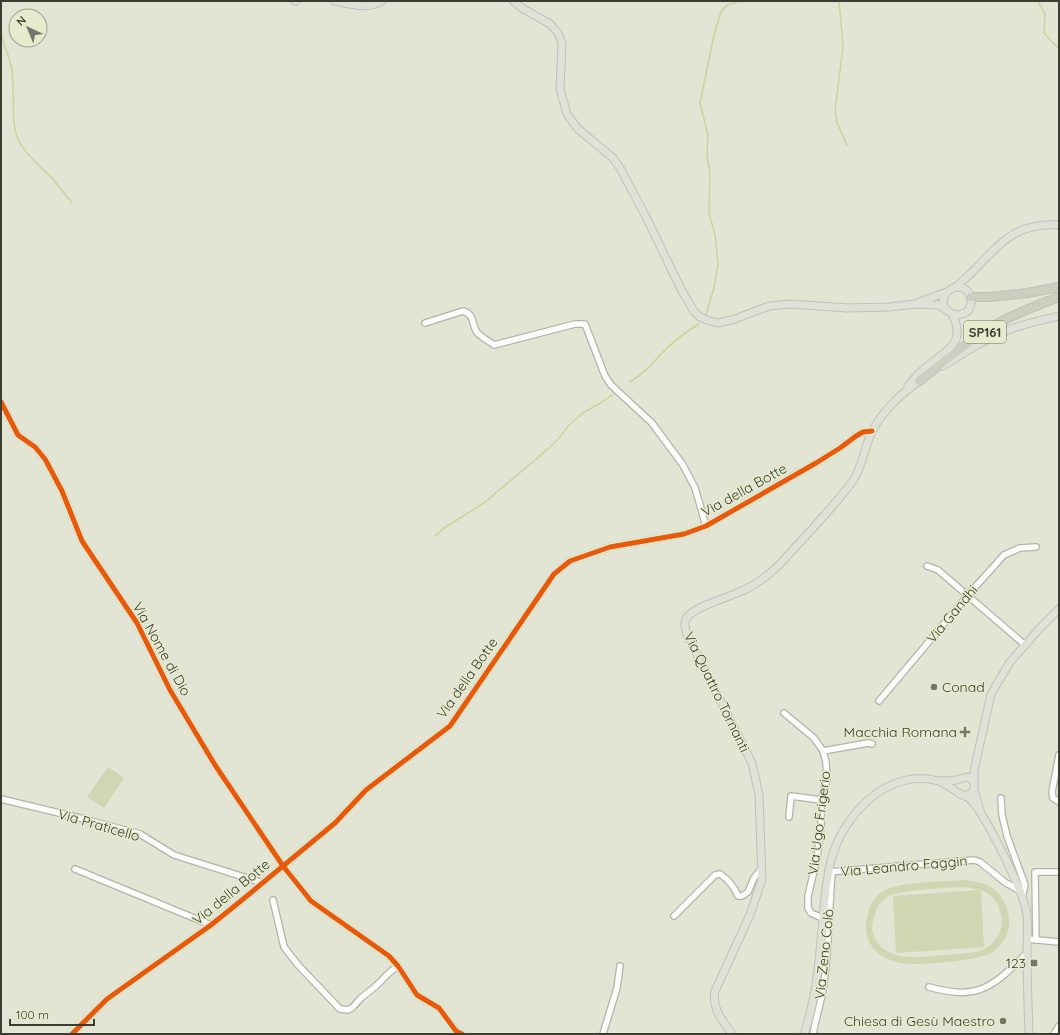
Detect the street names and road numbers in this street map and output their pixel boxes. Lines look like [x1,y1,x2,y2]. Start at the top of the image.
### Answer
road number: SP161 [964,321,1006,343]
street label: Via della Botte [698,459,790,521]
street label: Via Gandhi [922,581,982,647]
street label: Via Nome di Dio [129,599,195,699]
street label: Via Quattro Tornanti [680,629,754,755]
street label: Via della Botte [432,634,502,722]
street label: Via Ugo Frigerio [804,770,834,876]
street label: Via Praticello [56,805,142,845]
street label: Via Leandro Faggin [840,851,968,881]
street label: Via della Botte [189,855,274,929]
street label: Via Zeno Colò [810,908,838,1000]

